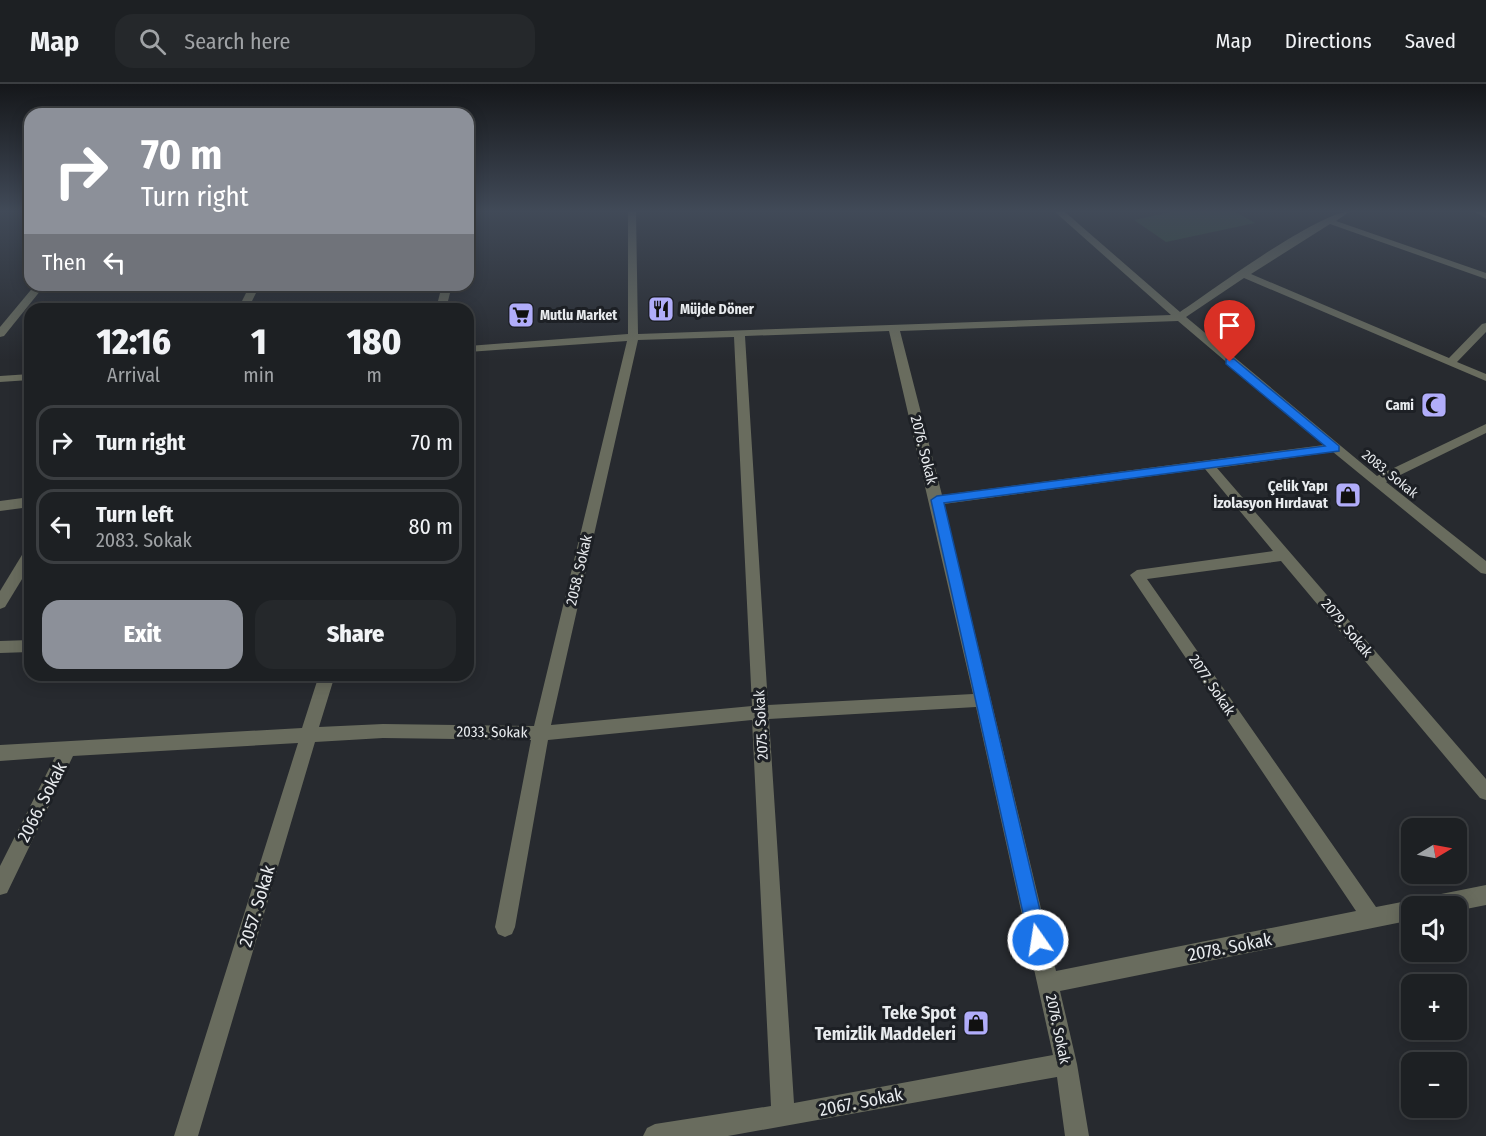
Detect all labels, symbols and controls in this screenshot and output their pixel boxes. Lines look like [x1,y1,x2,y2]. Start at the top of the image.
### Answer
search box [115,14,535,68]
text: Map [30,25,79,58]
icon: search [136,25,169,58]
text: Search here [184,28,290,55]
text: Map [1215,28,1252,54]
text: Directions [1285,28,1372,54]
text: Saved [1405,28,1456,54]
text: 70 m [141,130,222,180]
icon: right [42,132,120,210]
text: Turn right [141,181,249,213]
icon: left [98,246,131,279]
text: Then [42,249,86,276]
restaurant icon: Müjde Döner [646,294,676,324]
supermarket icon: Mutlu Market [506,300,536,330]
pin [1204,300,1255,362]
place label: Müjde Döner [680,301,755,318]
place label: Mutlu Market [540,307,618,324]
icon: arrive [1213,309,1246,342]
text: 12:16 [96,320,171,364]
text: 1 [251,320,267,364]
text: 180 [347,320,402,364]
text: Arrival [107,363,160,387]
text: min [243,363,274,387]
text: m [366,363,382,387]
mosque icon: Cami [1419,390,1449,420]
place label: Cami [1386,397,1414,414]
street label: 2076. Sokak [907,414,941,486]
icon: right [45,426,78,459]
text: Turn right [96,429,185,456]
text: 70 m [411,429,453,456]
street label: 2083. Sokak [1359,446,1422,502]
place label: Çelik Yapı İzolasyon Hırdavat [1213,477,1329,512]
shop icon: Çelik Yapı İzolasyon Hırdavat [1333,480,1363,510]
text: Turn left [96,501,174,528]
icon: left [45,510,78,543]
text: 80 m [408,513,453,540]
text: 2083. Sokak [96,528,192,552]
street label: 2058. Sokak [562,533,596,607]
street label: 2079. Sokak [1317,595,1377,661]
button: Exit [42,600,243,669]
button: Share [255,600,456,669]
street label: 2077. Sokak [1185,651,1239,719]
street label: 2075. Sokak [750,690,772,760]
street label: 2033. Sokak [456,722,528,742]
street label: 2066. Sokak [12,758,72,846]
north arrow [1401,818,1467,884]
map controls [1401,818,1467,1118]
street label: 2057. Sokak [234,862,280,950]
button: sound [1401,896,1467,962]
position arrow [1006,908,1070,972]
street label: 2078. Sokak [1186,928,1274,966]
button: + [1401,974,1467,1040]
street label: 2076. Sokak [1042,993,1074,1065]
place label: Teke Spot Temizlik Maddeleri [815,1002,957,1045]
shop icon: Teke Spot Temizlik Maddeleri [961,1008,991,1038]
button: − [1401,1052,1467,1118]
street label: 2067. Sokak [817,1083,905,1121]

